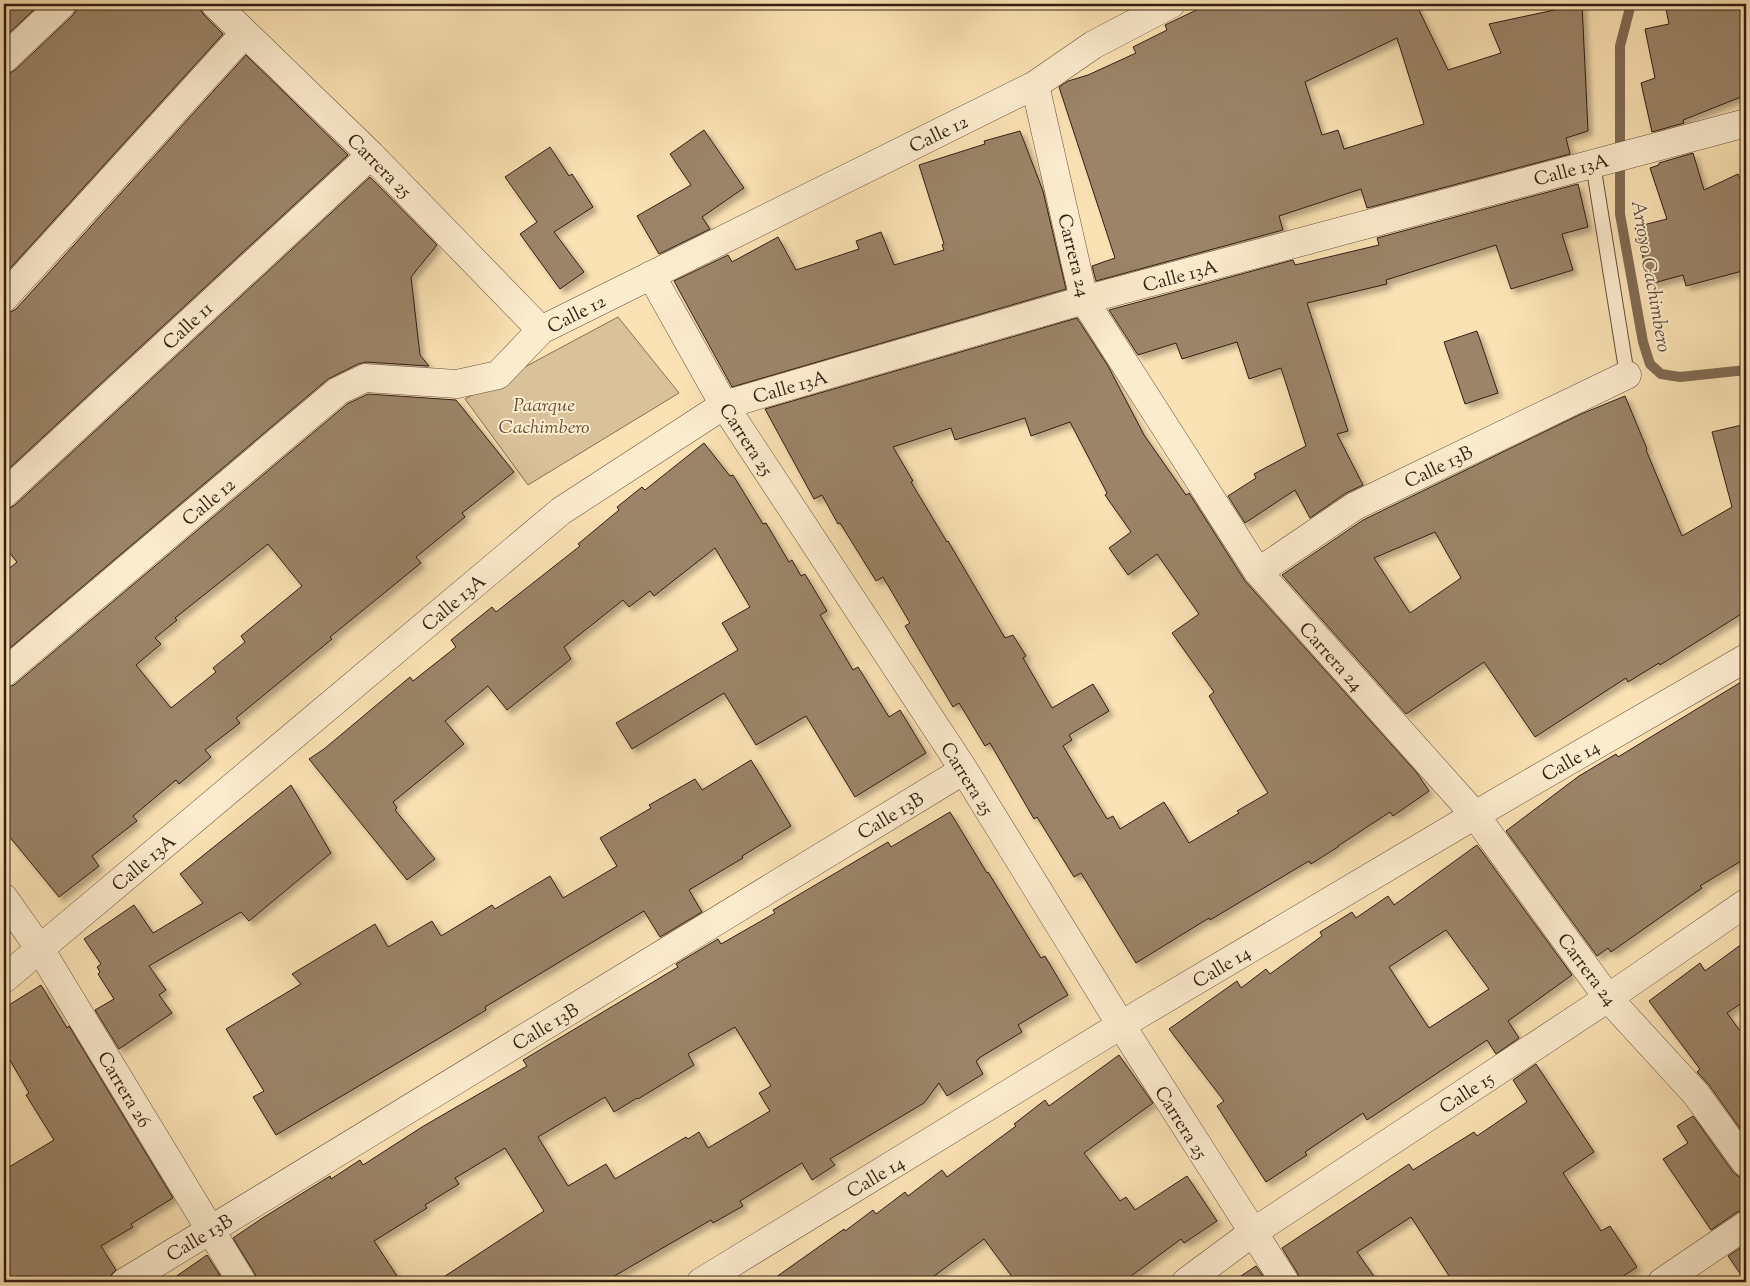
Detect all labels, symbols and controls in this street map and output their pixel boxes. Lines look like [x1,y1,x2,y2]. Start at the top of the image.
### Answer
street label: Calle 12 [905,109,973,161]
street label: Carrera 25 [340,128,417,206]
street label: Calle 13A [1531,148,1613,194]
water label: Arroyo Cachimbero [1622,198,1677,355]
street label: Carrera 24 [1049,211,1096,301]
street label: Calle 13A [1140,254,1222,300]
street label: Calle 12 [543,289,611,341]
street label: Calle 11 [158,296,220,357]
street label: Calle 13A [750,365,832,412]
park label: Paarque Cachimbero [498,393,590,442]
street label: Carrera 25 [711,399,779,483]
street label: Calle 13B [1400,440,1478,496]
street label: Calle 12 [177,472,242,533]
street label: Calle 13A [417,569,493,639]
street label: Carrera 24 [1292,617,1369,699]
street label: Calle 14 [1537,734,1606,790]
street label: Carrera 25 [933,737,999,822]
street label: Calle 13B [853,787,930,848]
street label: Calle 13A [107,829,183,899]
street label: Carrera 24 [1550,928,1623,1013]
street label: Calle 14 [1188,940,1257,996]
street label: Calle 13B [508,998,585,1059]
street label: Carrera 26 [89,1047,156,1134]
street label: Calle 15 [1435,1066,1500,1122]
street label: Carrera 25 [1147,1081,1213,1166]
street label: Calle 14 [842,1150,911,1206]
street label: Calle 13B [162,1209,239,1270]

